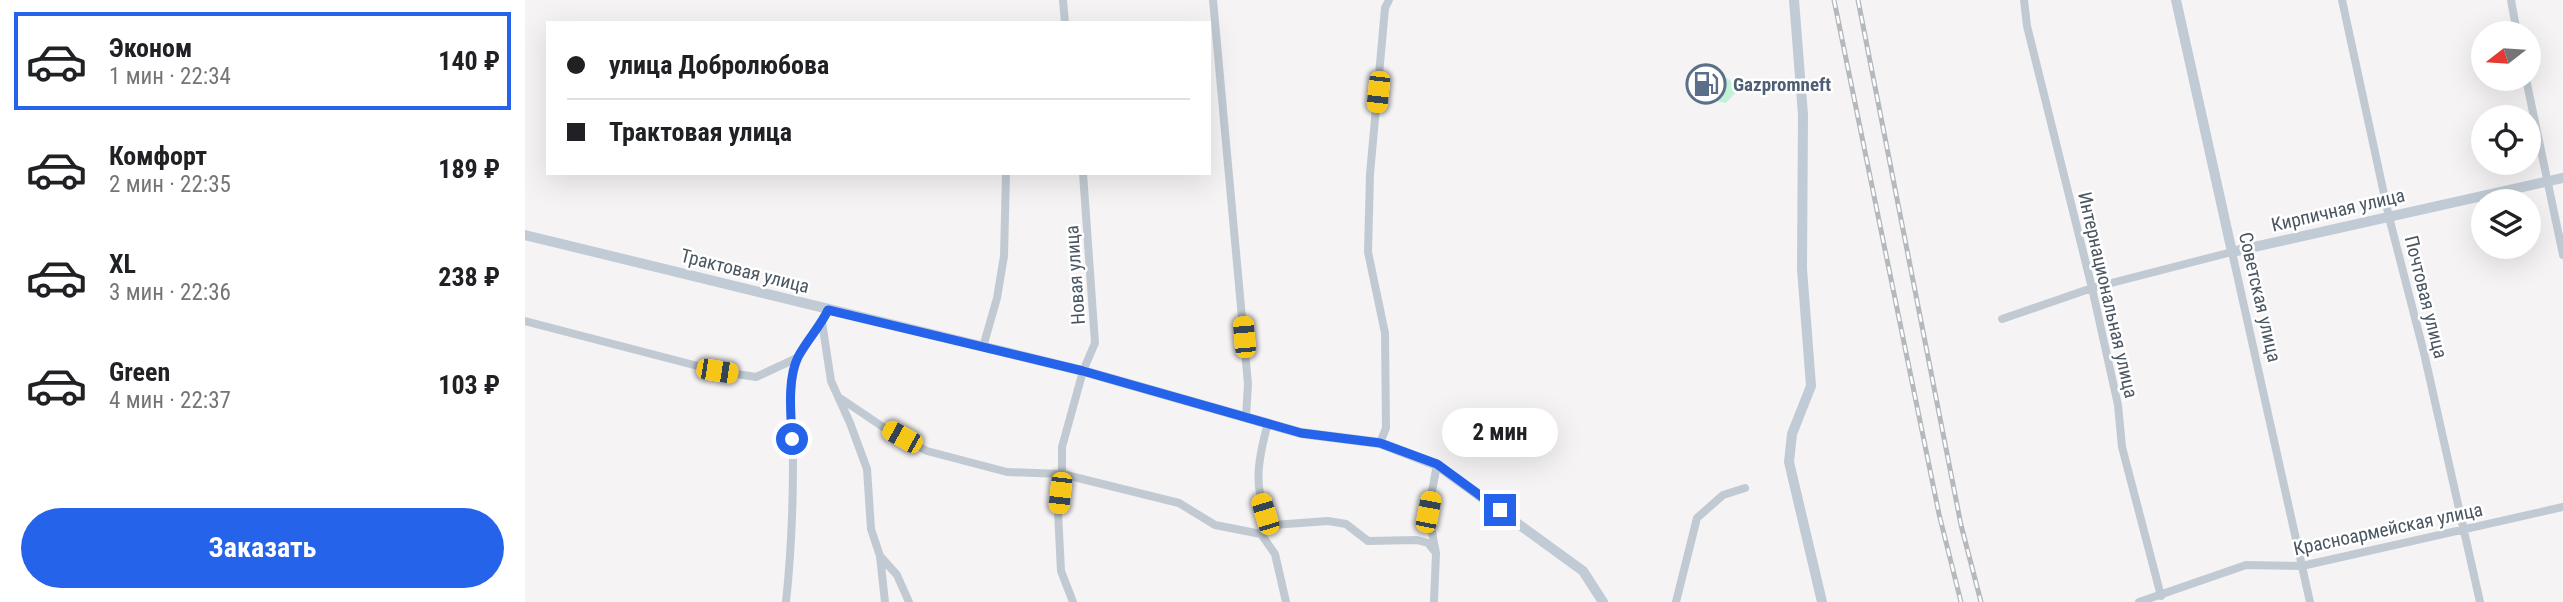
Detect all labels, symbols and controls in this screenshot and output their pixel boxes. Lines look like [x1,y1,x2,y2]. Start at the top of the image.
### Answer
north arrow [2471,21,2541,91]
map controls [2471,21,2541,259]
icon: car [25,30,88,93]
text: Эконом [109,33,192,63]
text: 140 ₽ [438,46,500,76]
text: улица Добролюбова [609,50,829,80]
text: 1 мин · 22:34 [109,63,231,90]
fuel station icon: Gazpromneft [1685,63,1727,105]
car [1366,70,1391,114]
place label: Gazpromneft [1733,73,1831,96]
button: locate [2471,105,2541,175]
text: Трактовая улица [609,117,792,147]
icon: car [25,138,88,201]
text: Комфорт [109,141,207,171]
text: 189 ₽ [438,154,500,184]
text: 2 мин · 22:35 [109,171,231,198]
street label: Кирпичная улица [2269,183,2407,237]
button: layers [2471,189,2541,259]
street label: Интернациональная улица [2073,190,2143,400]
street label: Новая улица [1060,225,1090,325]
street label: Советская улица [2234,230,2286,364]
street label: Почтовая улица [2400,233,2452,361]
street label: Трактовая улица [678,244,812,298]
icon: car [25,246,88,309]
text: XL [109,249,136,279]
text: 238 ₽ [438,262,500,292]
text: 3 мин · 22:36 [109,279,231,306]
car [1232,315,1257,359]
icon: car [25,354,88,417]
text: Green [109,357,170,387]
car [695,357,740,385]
text: 103 ₽ [438,370,500,400]
text: 4 мин · 22:37 [109,387,231,414]
callout: 2 мин [1442,408,1558,458]
car [879,418,926,456]
text: 2 мин [1472,419,1528,446]
route start [776,423,808,455]
car [1048,471,1073,515]
car [1414,489,1443,535]
car [1249,491,1282,537]
route end [1484,494,1516,526]
street label: Красноармейская улица [2291,498,2485,560]
button: Заказать [21,508,504,588]

